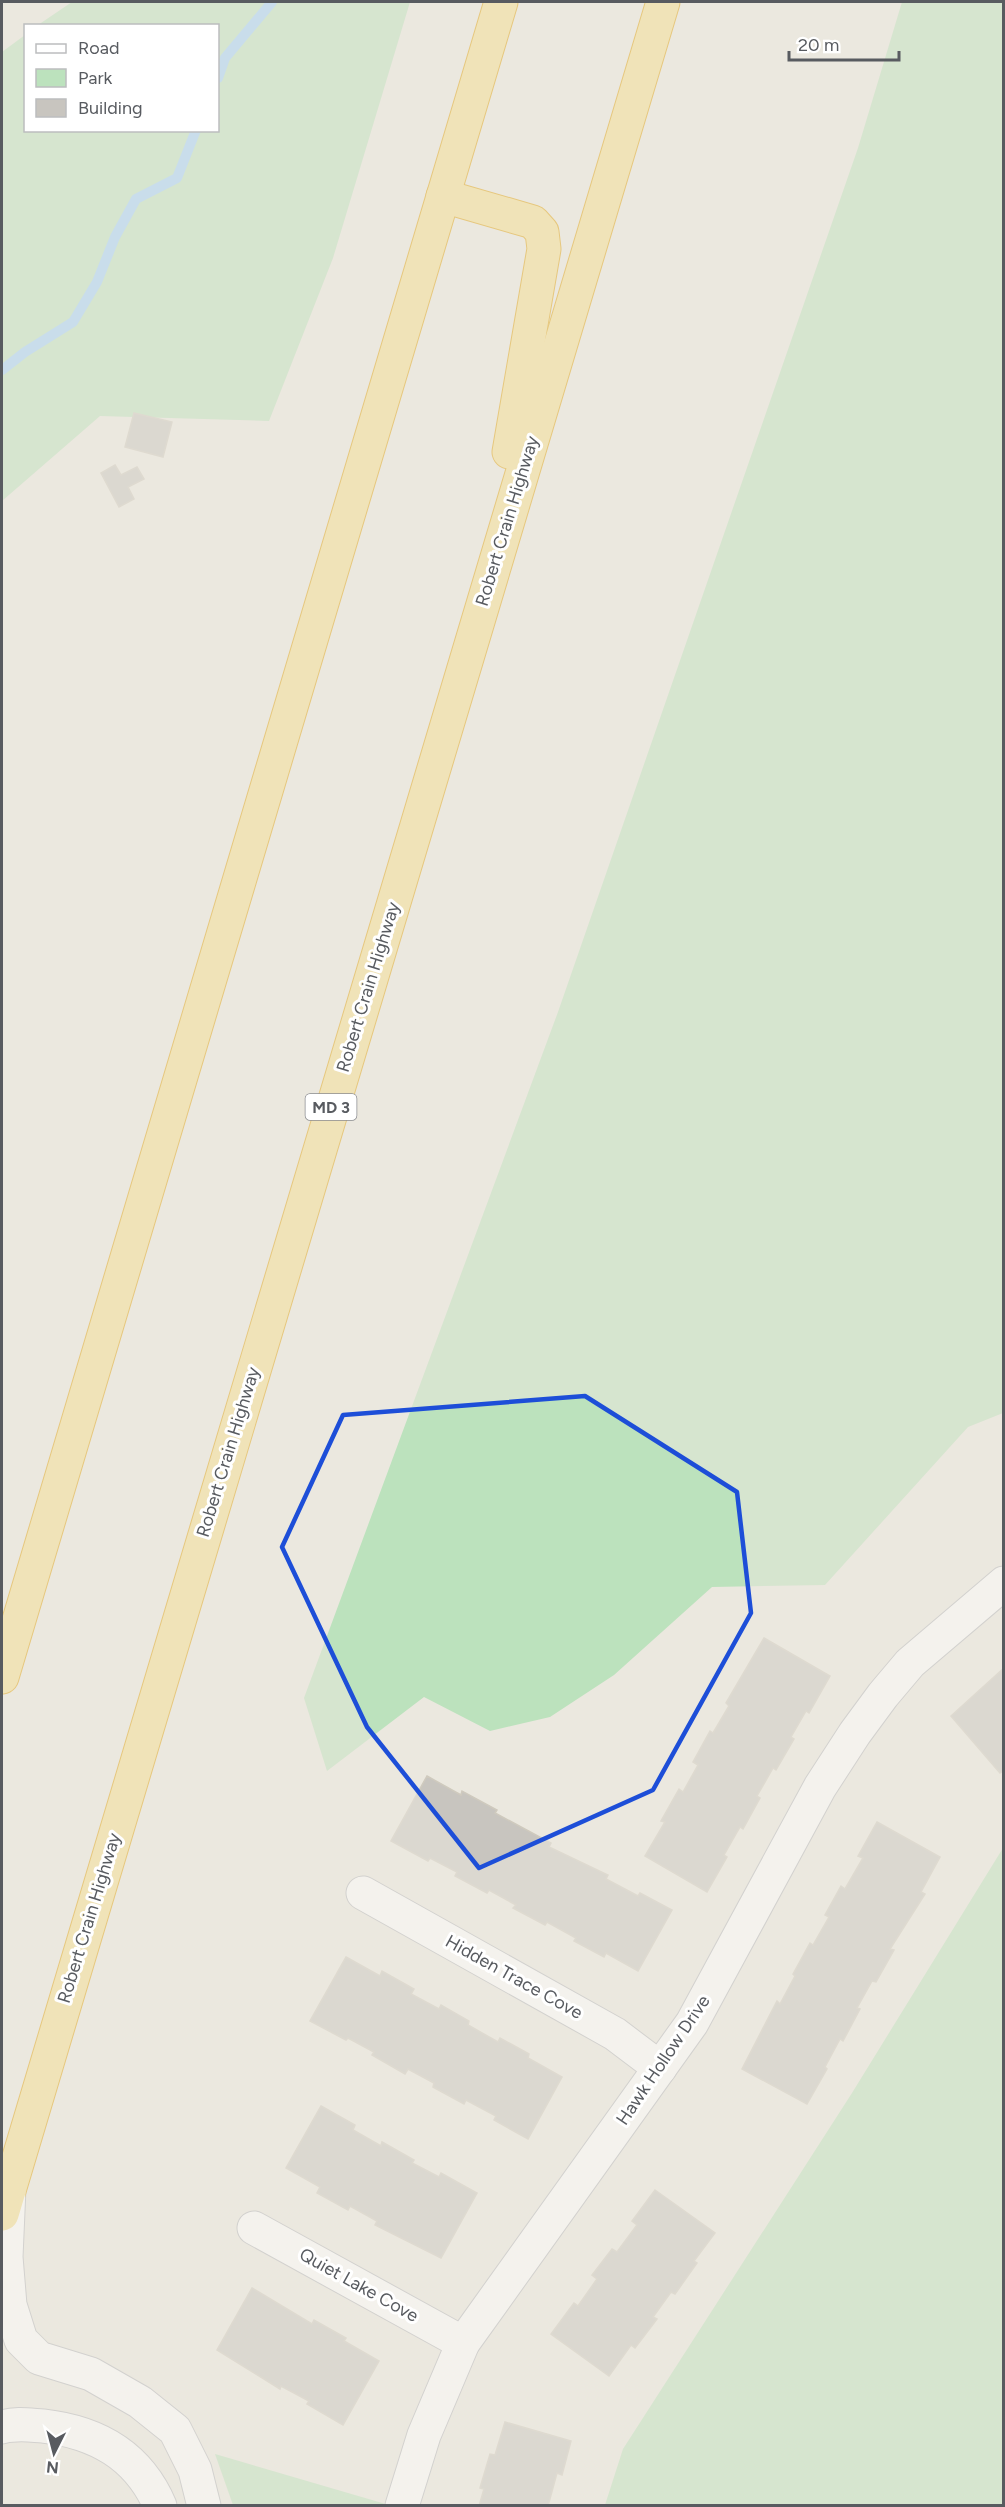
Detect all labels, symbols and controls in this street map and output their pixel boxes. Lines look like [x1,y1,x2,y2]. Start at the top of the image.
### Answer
legend [24,24,219,132]
scale bar [789,24,898,62]
text: 20 m [798,34,839,56]
text: Road [78,37,119,59]
text: Park [78,67,113,89]
text: Building [78,97,143,119]
street label: Robert Crain Highway [471,433,544,609]
street label: Robert Crain Highway [332,899,405,1075]
road number: MD 3 [306,1094,356,1120]
street label: Robert Crain Highway [192,1364,265,1540]
street label: Robert Crain Highway [53,1830,126,2006]
street label: Hidden Trace Cove [441,1930,587,2024]
street label: Hawk Hollow Drive [611,1991,715,2129]
street label: Quiet Lake Cove [296,2243,423,2327]
north arrow [24,2423,84,2483]
text: N [45,2457,60,2478]

